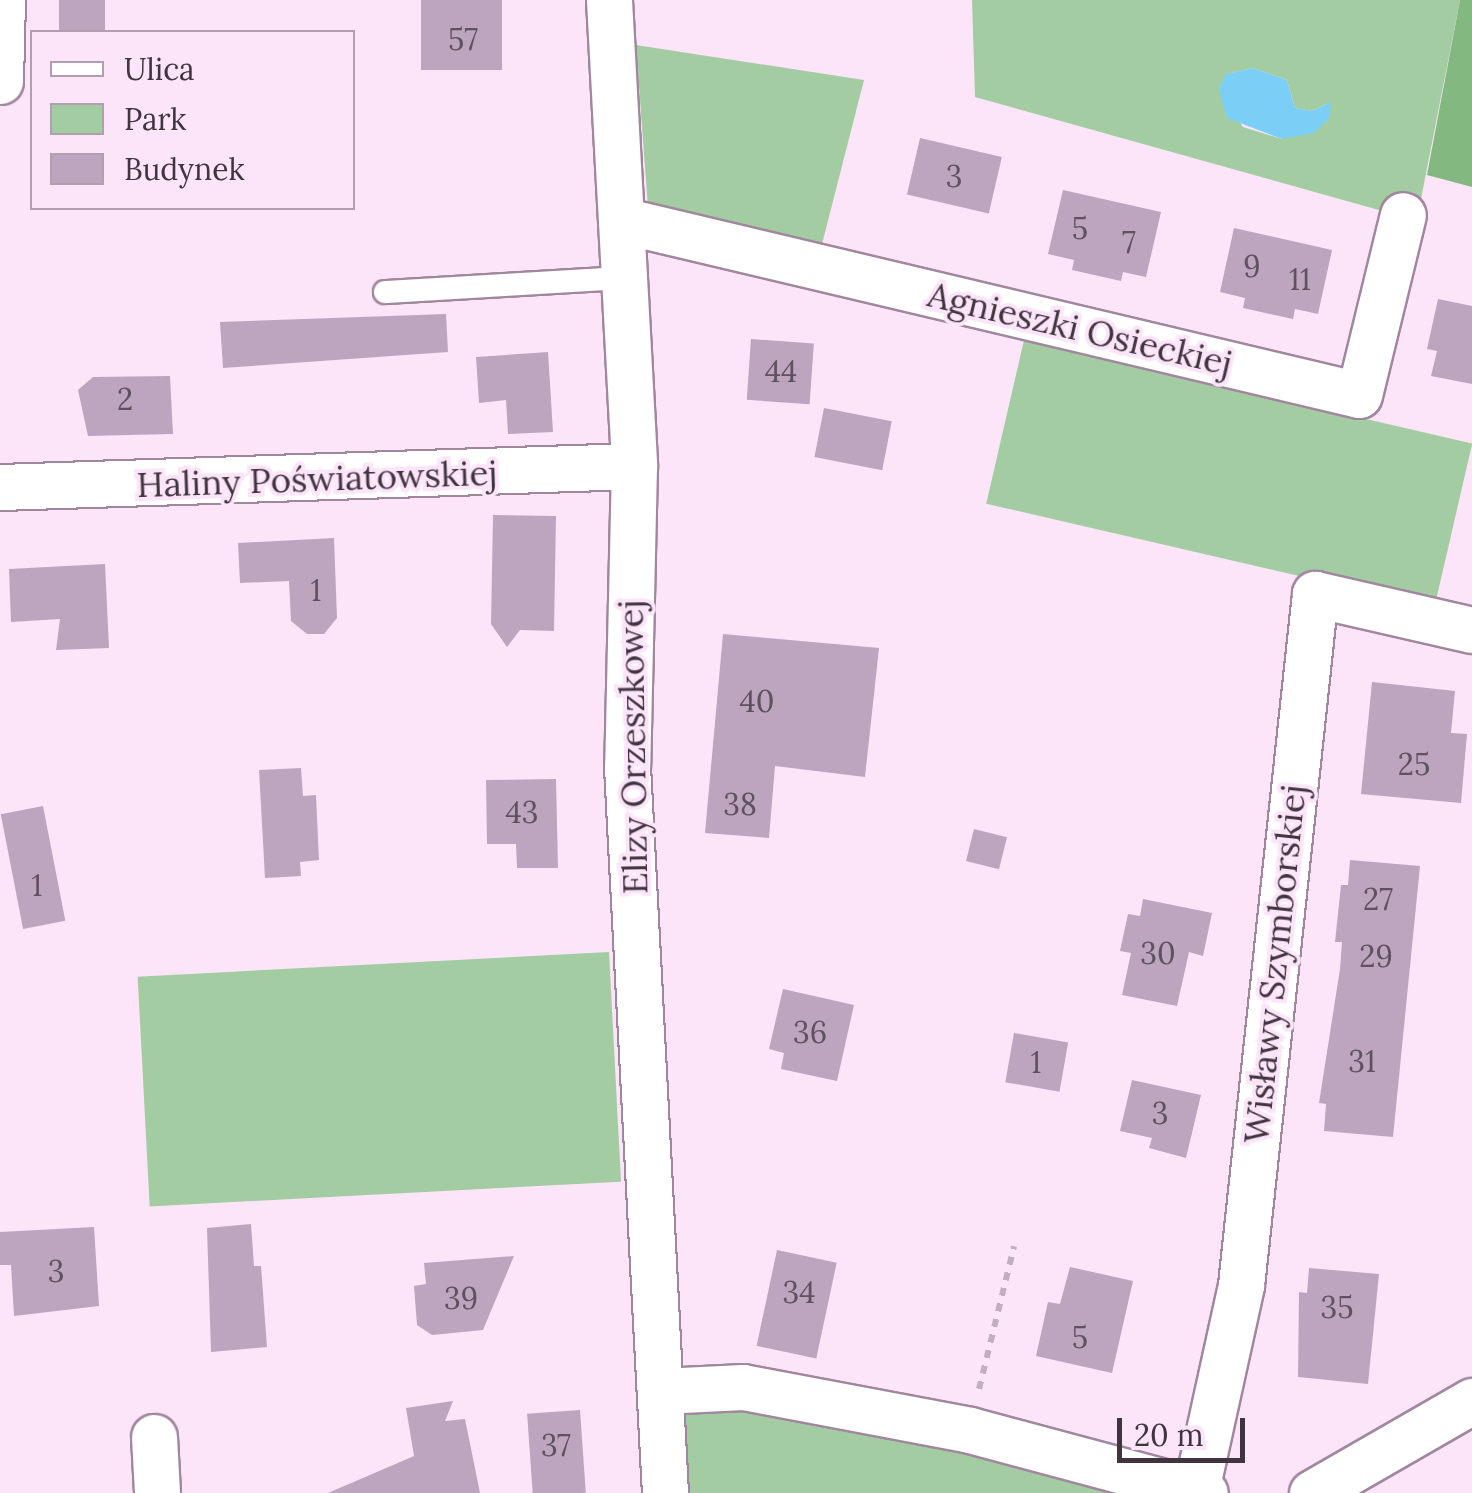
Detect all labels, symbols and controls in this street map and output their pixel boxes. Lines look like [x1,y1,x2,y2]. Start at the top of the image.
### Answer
house number: 57 [448,21,478,57]
legend [30,30,355,210]
text: Ulica [124,50,195,88]
text: Park [124,100,186,138]
text: Budynek [124,150,245,188]
house number: 3 [946,158,962,194]
house number: 5 [1072,210,1088,246]
house number: 7 [1122,224,1136,260]
house number: 9 [1243,248,1261,284]
house number: 11 [1289,261,1311,297]
street label: Agnieszki Osieckiej [924,274,1236,384]
house number: 44 [765,353,797,389]
house number: 2 [117,381,133,417]
street label: Haliny Poświatowskiej [136,452,498,506]
house number: 1 [311,572,321,608]
street label: Elizy Orzeszkowej [609,599,657,895]
house number: 40 [740,683,774,719]
house number: 25 [1398,746,1430,782]
street label: Wisławy Szymborskiej [1235,783,1315,1145]
house number: 38 [723,786,757,822]
house number: 43 [506,794,538,830]
house number: 1 [32,867,42,903]
house number: 27 [1363,881,1393,917]
house number: 30 [1140,935,1176,971]
house number: 29 [1359,938,1393,974]
house number: 36 [793,1014,827,1050]
house number: 31 [1348,1043,1376,1079]
house number: 1 [1031,1044,1041,1080]
house number: 3 [1152,1095,1168,1131]
house number: 3 [48,1253,64,1289]
house number: 34 [783,1274,815,1310]
house number: 39 [444,1280,478,1316]
house number: 35 [1320,1289,1354,1325]
house number: 5 [1072,1319,1088,1355]
scale bar [1122,1398,1250,1460]
text: 20 m [1134,1416,1203,1454]
house number: 37 [541,1427,571,1463]

